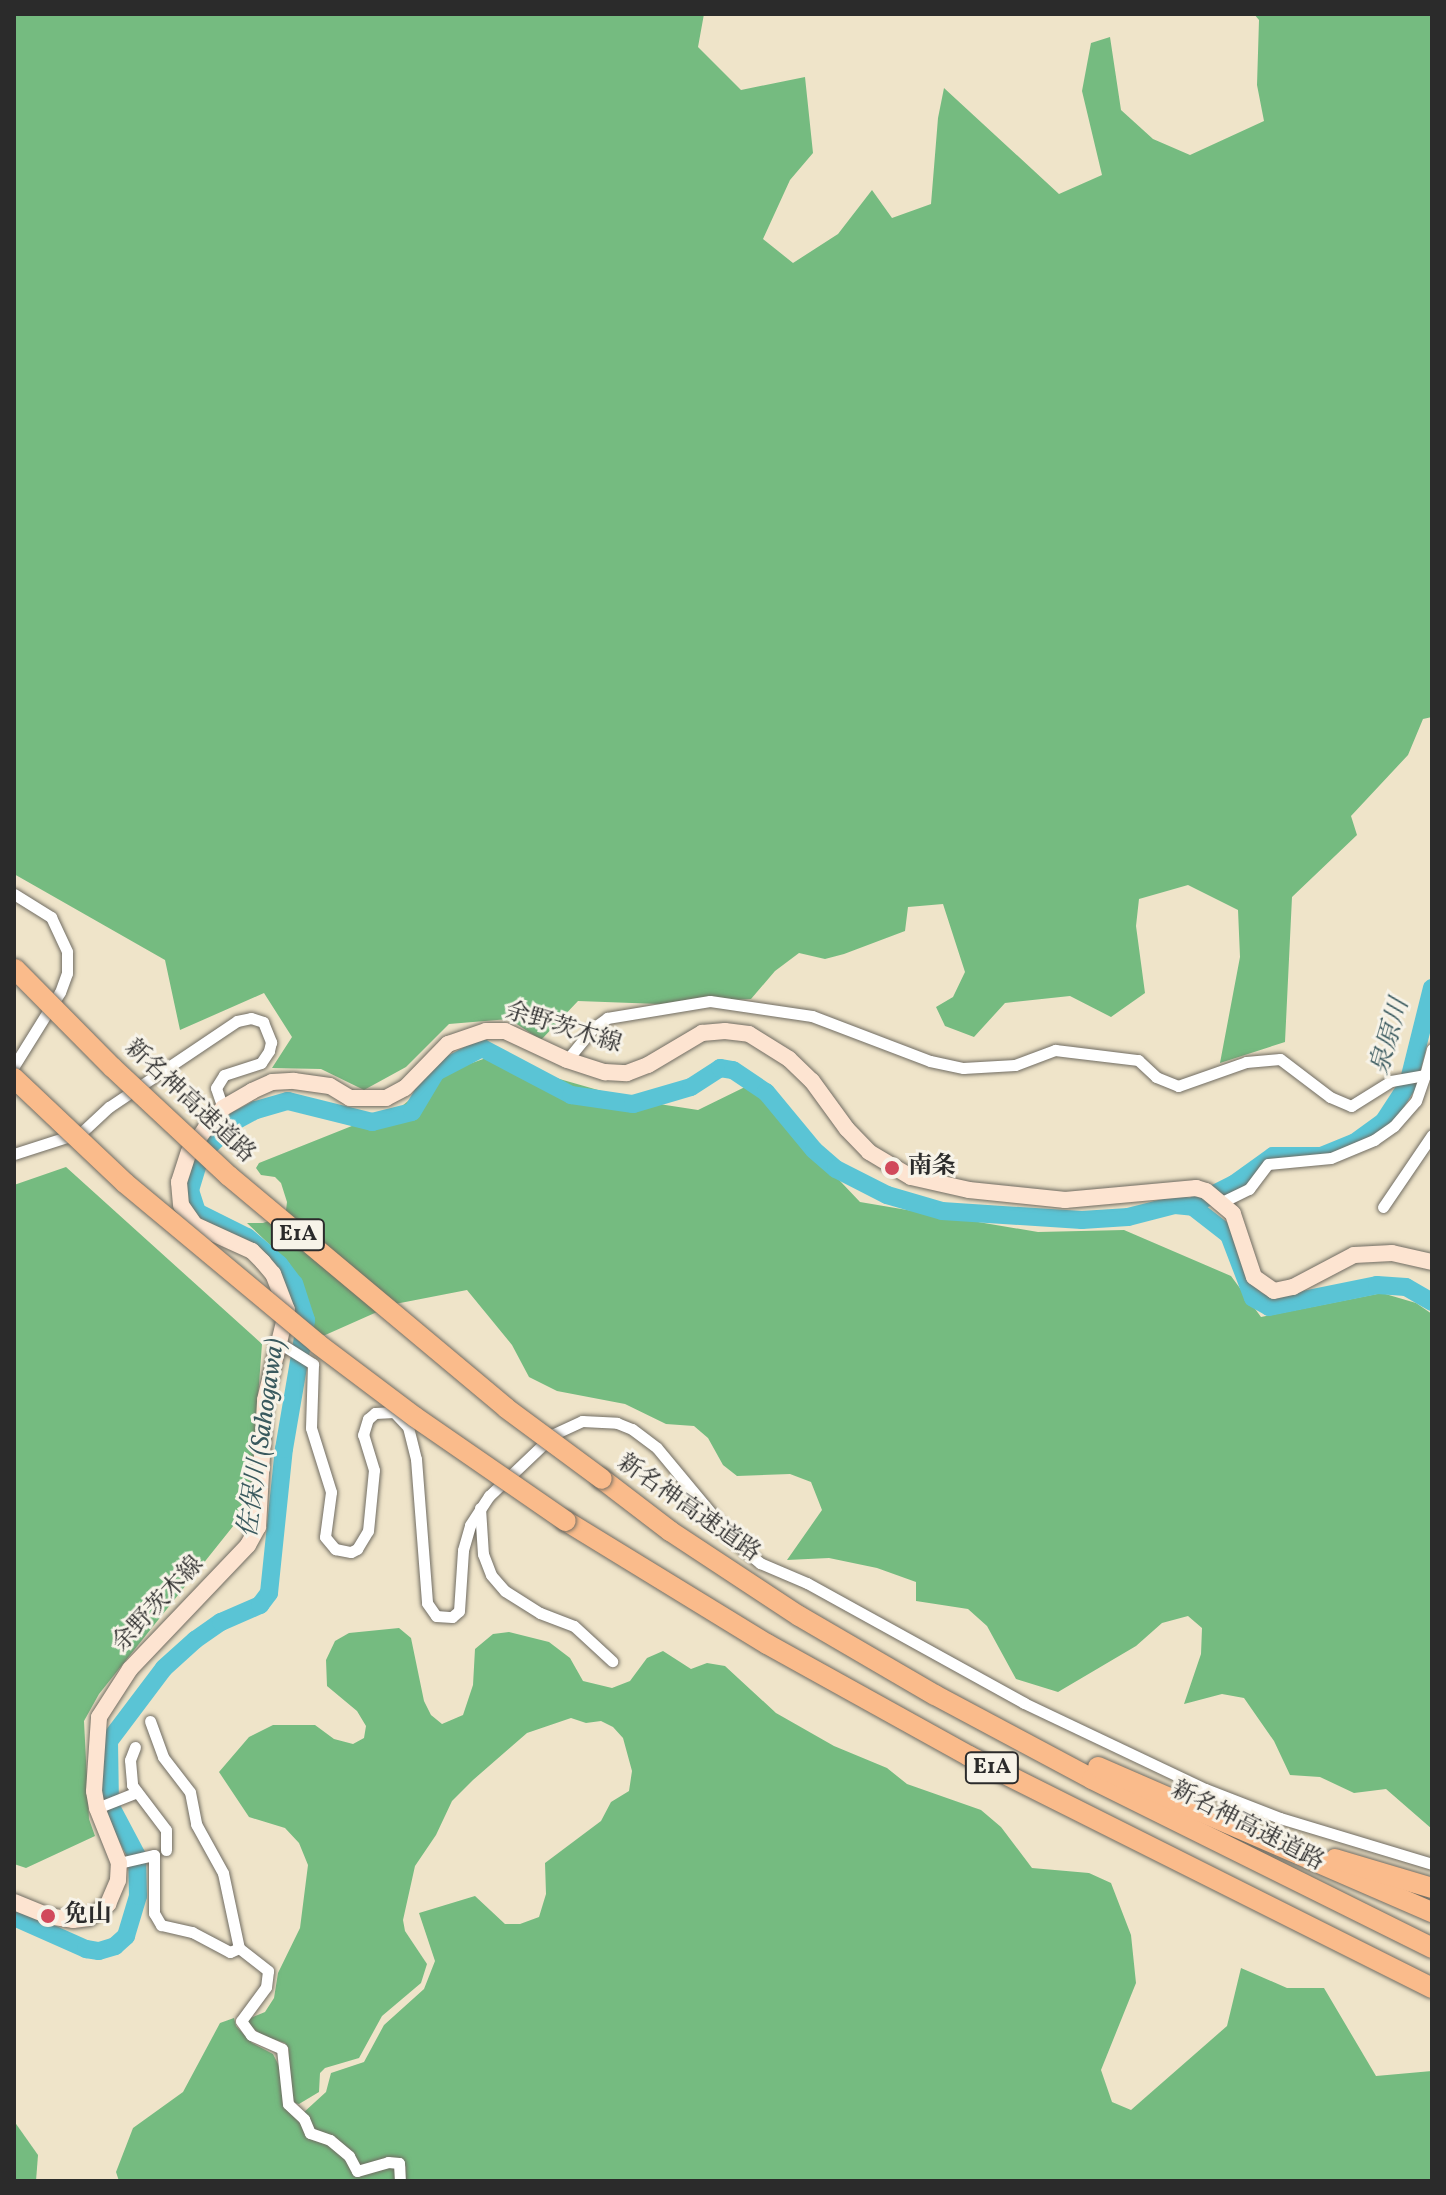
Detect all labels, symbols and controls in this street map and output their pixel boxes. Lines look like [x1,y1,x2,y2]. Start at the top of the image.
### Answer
water label: 泉原川 [1365,995,1417,1079]
street label: 余野茨木線 [501,998,625,1060]
street label: 新名神高速道路 [118,1034,260,1170]
place label: 南条 [908,1154,956,1182]
marker: 南条 [883,1159,901,1177]
road number: E1A [270,1217,326,1253]
water label: 佐保川 (Sahogawa) [234,1336,292,1540]
street label: 新名神高速道路 [611,1449,765,1569]
street label: 余野茨木線 [108,1551,210,1659]
road number: E1A [964,1750,1020,1786]
street label: 新名神高速道路 [1166,1776,1328,1878]
place label: 免山 [64,1902,112,1930]
marker: 免山 [39,1907,57,1925]

